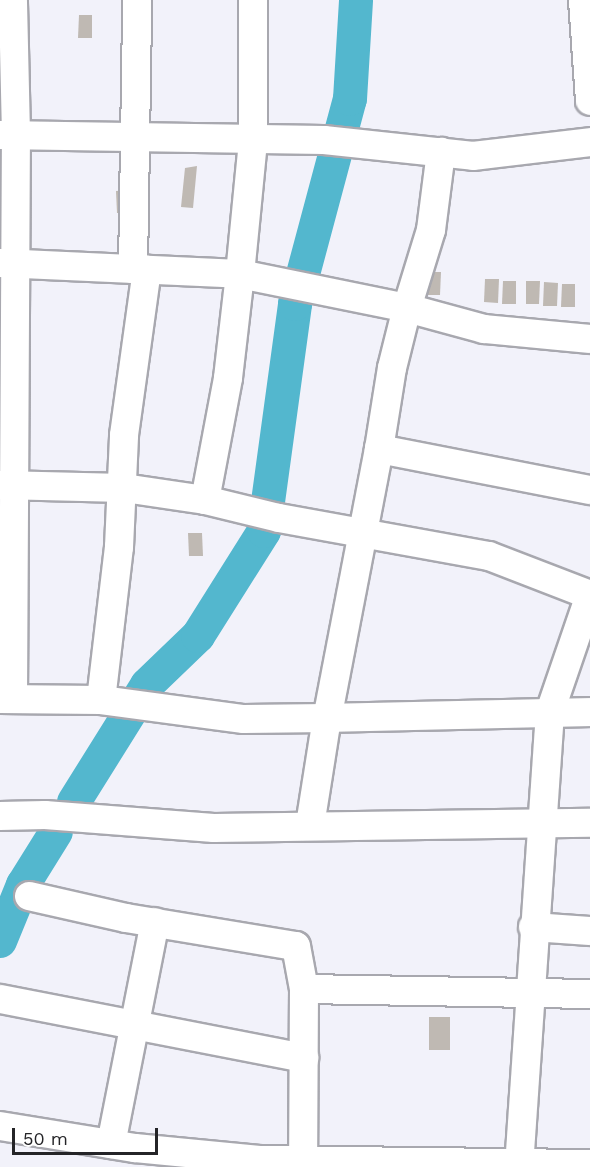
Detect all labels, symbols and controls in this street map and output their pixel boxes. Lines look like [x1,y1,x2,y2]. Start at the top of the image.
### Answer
scale bar [15,1116,160,1154]
text: 50 m [23,1128,68,1149]

